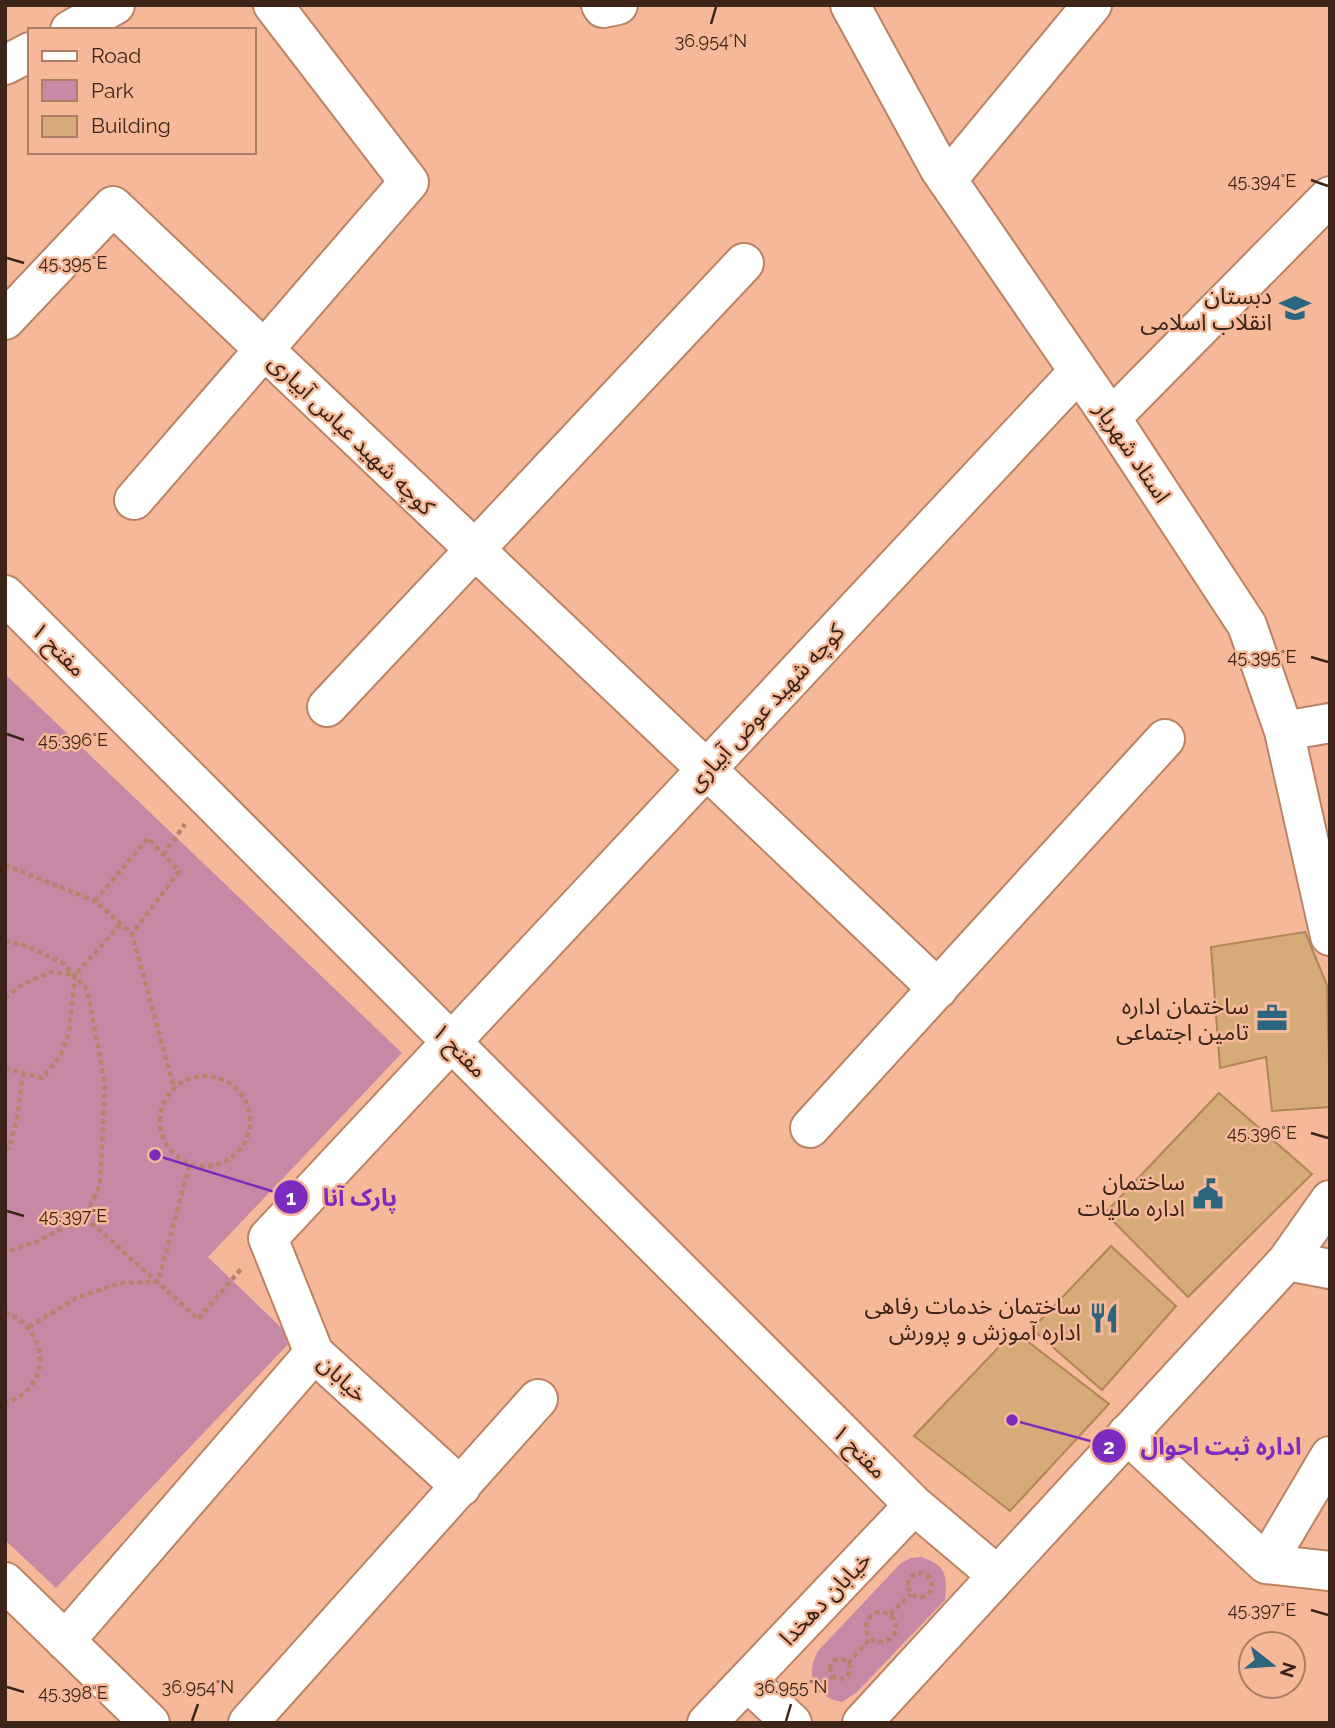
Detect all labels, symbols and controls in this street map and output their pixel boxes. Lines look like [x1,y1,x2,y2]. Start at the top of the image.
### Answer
legend [28,28,256,154]
text: 36.954°N [675,30,747,51]
text: Road [91,43,141,68]
text: Park [91,78,134,103]
text: Building [91,113,171,138]
text: 45.394°E [1228,170,1296,191]
text: 45.395°E [39,252,107,273]
place label: دبستان انقلاب اسلامی [1140,282,1272,335]
school or university icon: دبستان انقلاب اسلامی [1278,291,1312,325]
street label: کوچه شهید عباس آبیاری [262,348,441,522]
street label: استاد شهریار [1088,396,1177,508]
street label: مفتح ۱ [23,616,92,685]
street label: کوچه شهید عوض آبیاری [681,618,851,797]
text: 45.395°E [1228,646,1296,667]
text: 45.396°E [38,729,108,750]
place label: ساختمان اداره تامین اجتماعی [1116,992,1249,1045]
office icon: ساختمان اداره تامین اجتماعی [1255,1001,1289,1035]
street label: مفتح ۱ [424,1017,493,1086]
text: 45.396°E [1227,1122,1297,1143]
place label: ساختمان اداره مالیات [1078,1168,1185,1222]
callout: پارک آنا [274,1175,411,1220]
public building icon: ساختمان اداره مالیات [1191,1177,1225,1211]
text: پارک آنا [323,1183,397,1214]
text: 1 [286,1185,296,1210]
text: 45.397°E [39,1205,107,1226]
place label: ساختمان خدمات رفاهی اداره آموزش و پرورش [864,1292,1081,1347]
restaurant icon: ساختمان خدمات رفاهی اداره آموزش و پرورش [1087,1301,1121,1335]
street label: خیابان [313,1349,373,1407]
street label: مفتح ۱ [824,1418,893,1487]
callout: اداره ثبت احوال [1092,1424,1316,1469]
text: اداره ثبت احوال [1141,1432,1302,1461]
text: 2 [1103,1434,1115,1459]
street label: خیابان دهخدا [774,1546,876,1650]
text: 45.397°E [1228,1599,1296,1620]
north arrow [1237,1630,1307,1700]
text: N [1276,1660,1301,1680]
text: 36.954°N [162,1676,234,1697]
text: 36.955°N [755,1676,827,1697]
text: 45.398°E [38,1682,108,1703]

